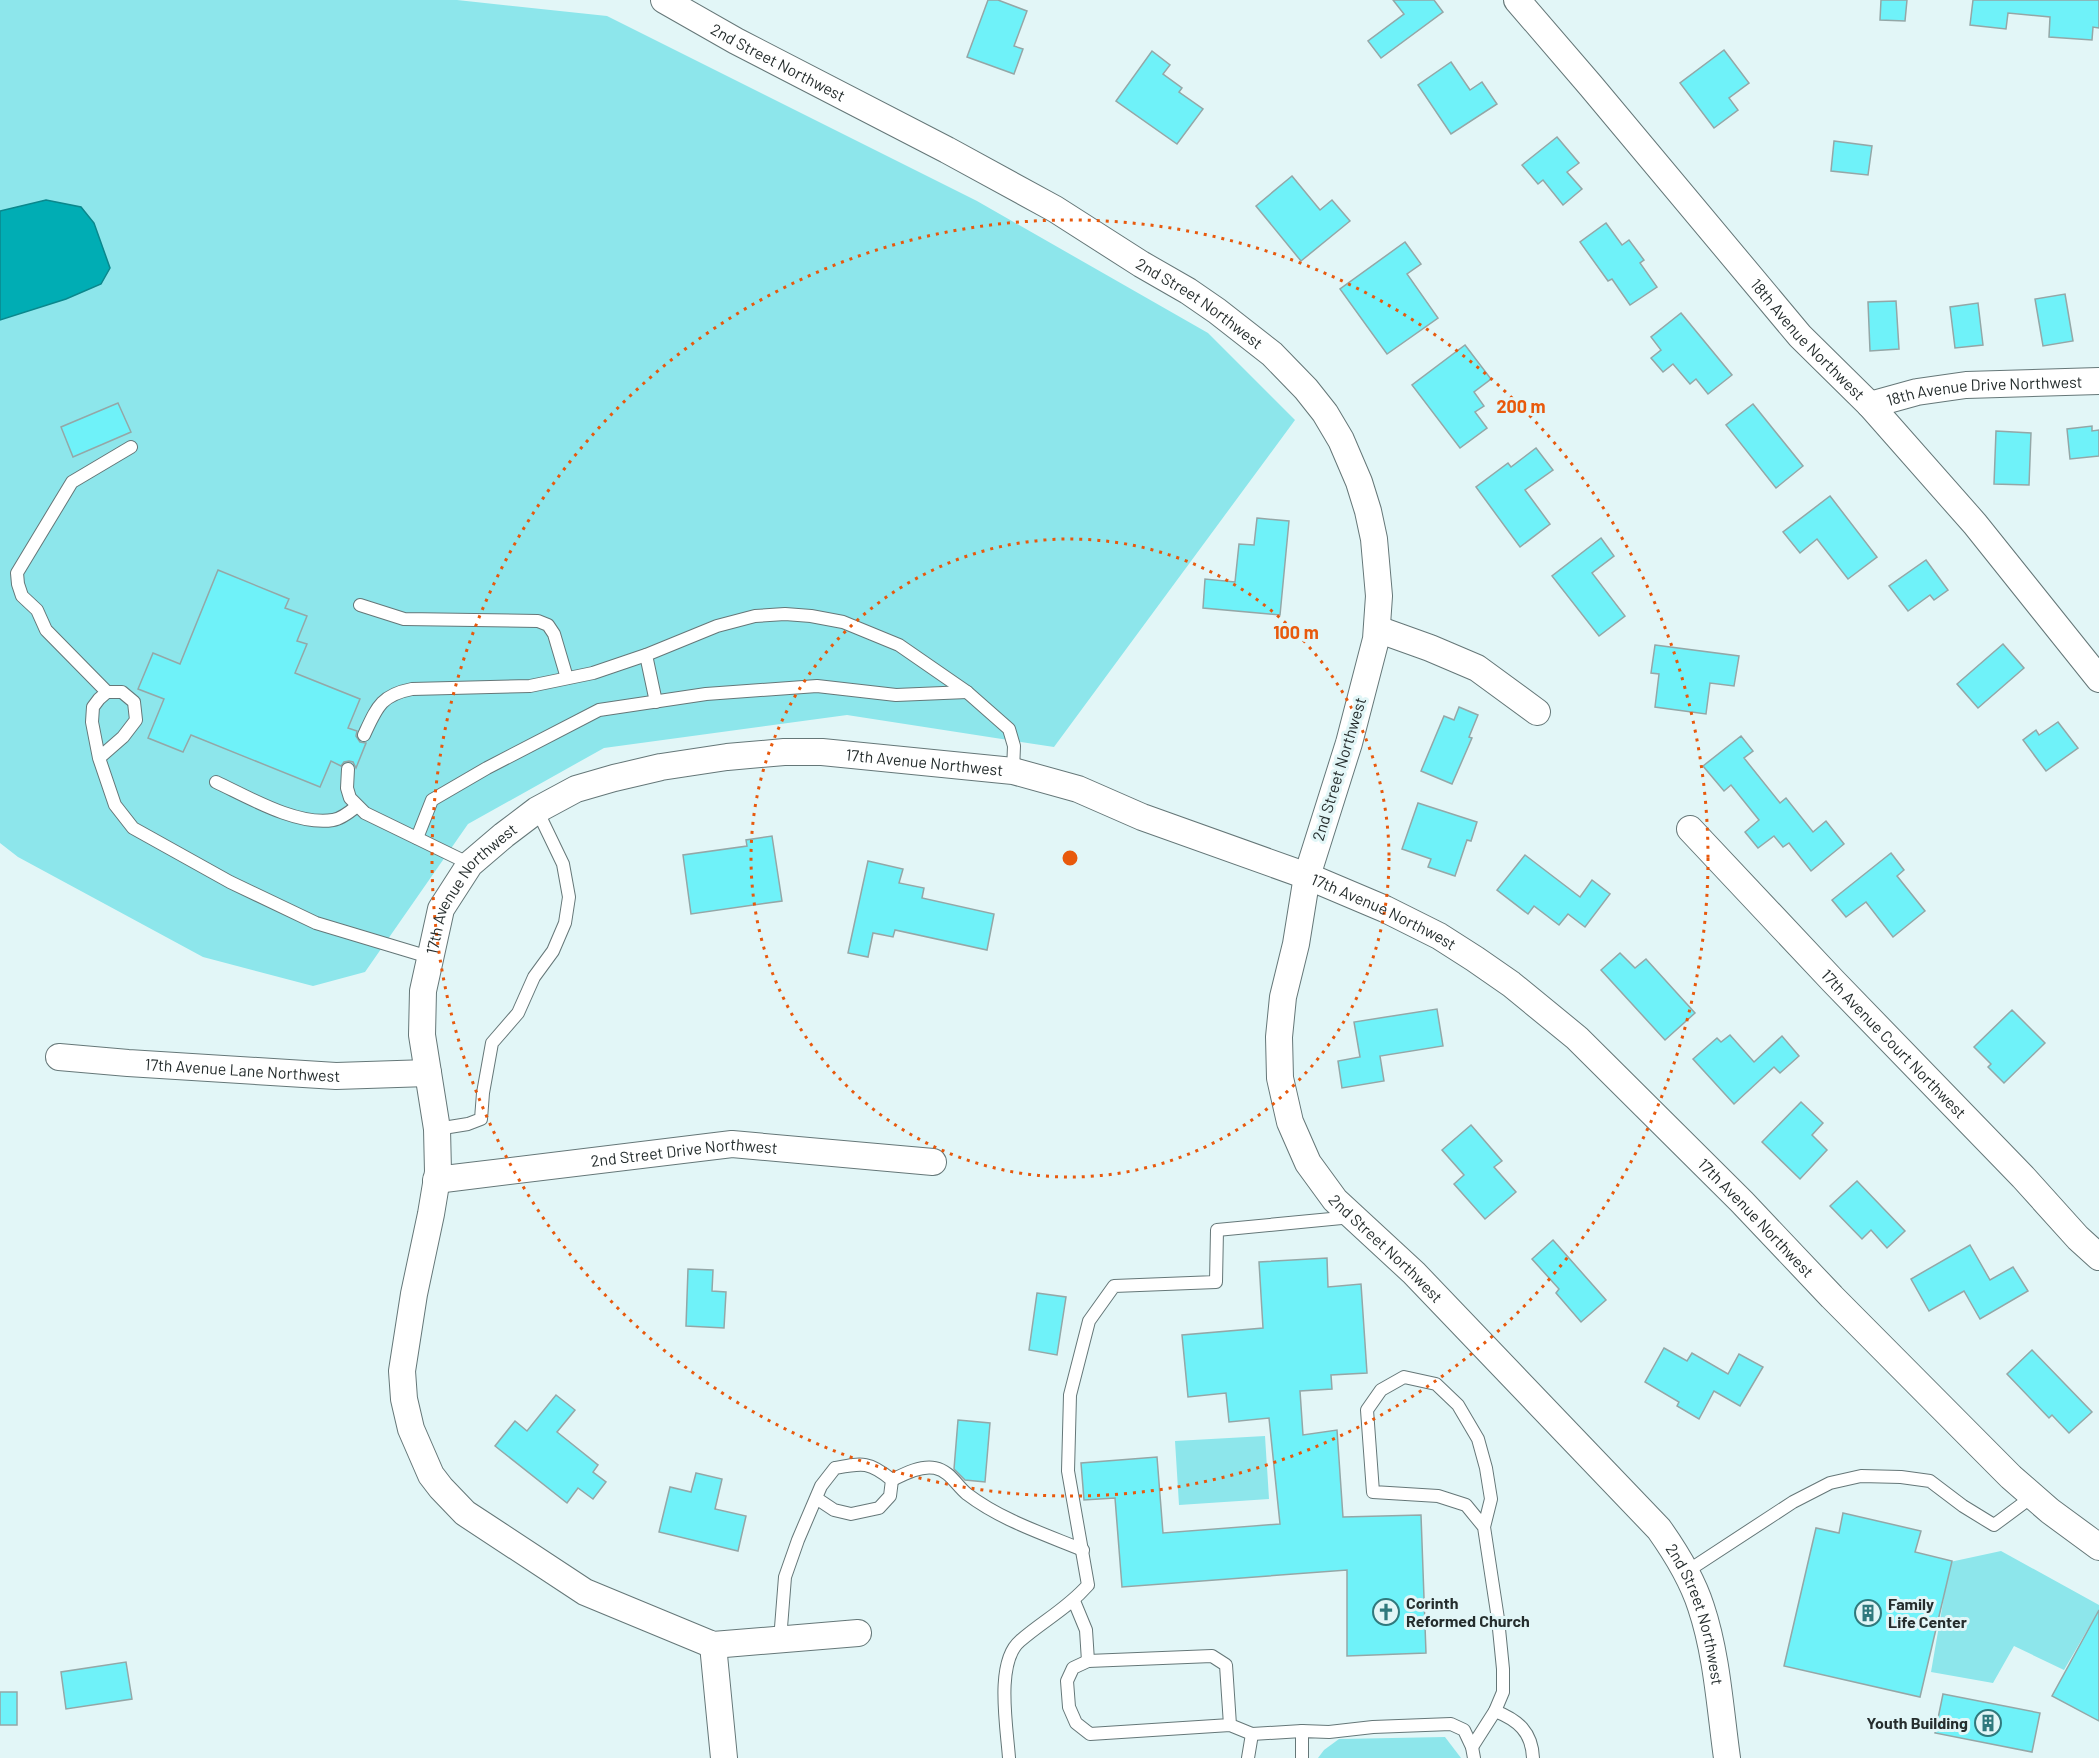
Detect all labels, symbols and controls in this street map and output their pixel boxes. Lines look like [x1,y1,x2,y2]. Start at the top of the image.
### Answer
street label: 2nd Street Northwest [708,19,849,105]
street label: 2nd Street Northwest [1133,253,1267,352]
street label: 18th Avenue Northwest [1747,275,1869,404]
street label: 18th Avenue Drive Northwest [1884,372,2083,409]
text: 200 m [1496,395,1546,417]
text: 100 m [1273,621,1319,643]
street label: 2nd Street Northwest [1308,695,1369,843]
street label: 17th Avenue Northwest [845,744,1004,779]
street label: 17th Avenue Northwest [421,819,520,956]
centre of rings [1060,848,1080,868]
street label: 17th Avenue Northwest [1309,869,1460,954]
street label: 17th Avenue Court Northwest [1818,965,1971,1122]
street label: 17th Avenue Lane Northwest [144,1054,340,1085]
street label: 2nd Street Drive Northwest [590,1134,779,1170]
street label: 17th Avenue Northwest [1695,1154,1818,1281]
street label: 2nd Street Northwest [1325,1191,1447,1306]
street label: 2nd Street Northwest [1663,1540,1728,1686]
place label: Corinth Reformed Church [1406,1593,1530,1630]
place label: Family Life Center [1888,1594,1967,1631]
church icon: Corinth Reformed Church [1371,1597,1401,1627]
building icon: Family Life Center [1853,1598,1883,1628]
building icon: Youth Building [1973,1708,2003,1738]
place label: Youth Building [1866,1713,1968,1732]

